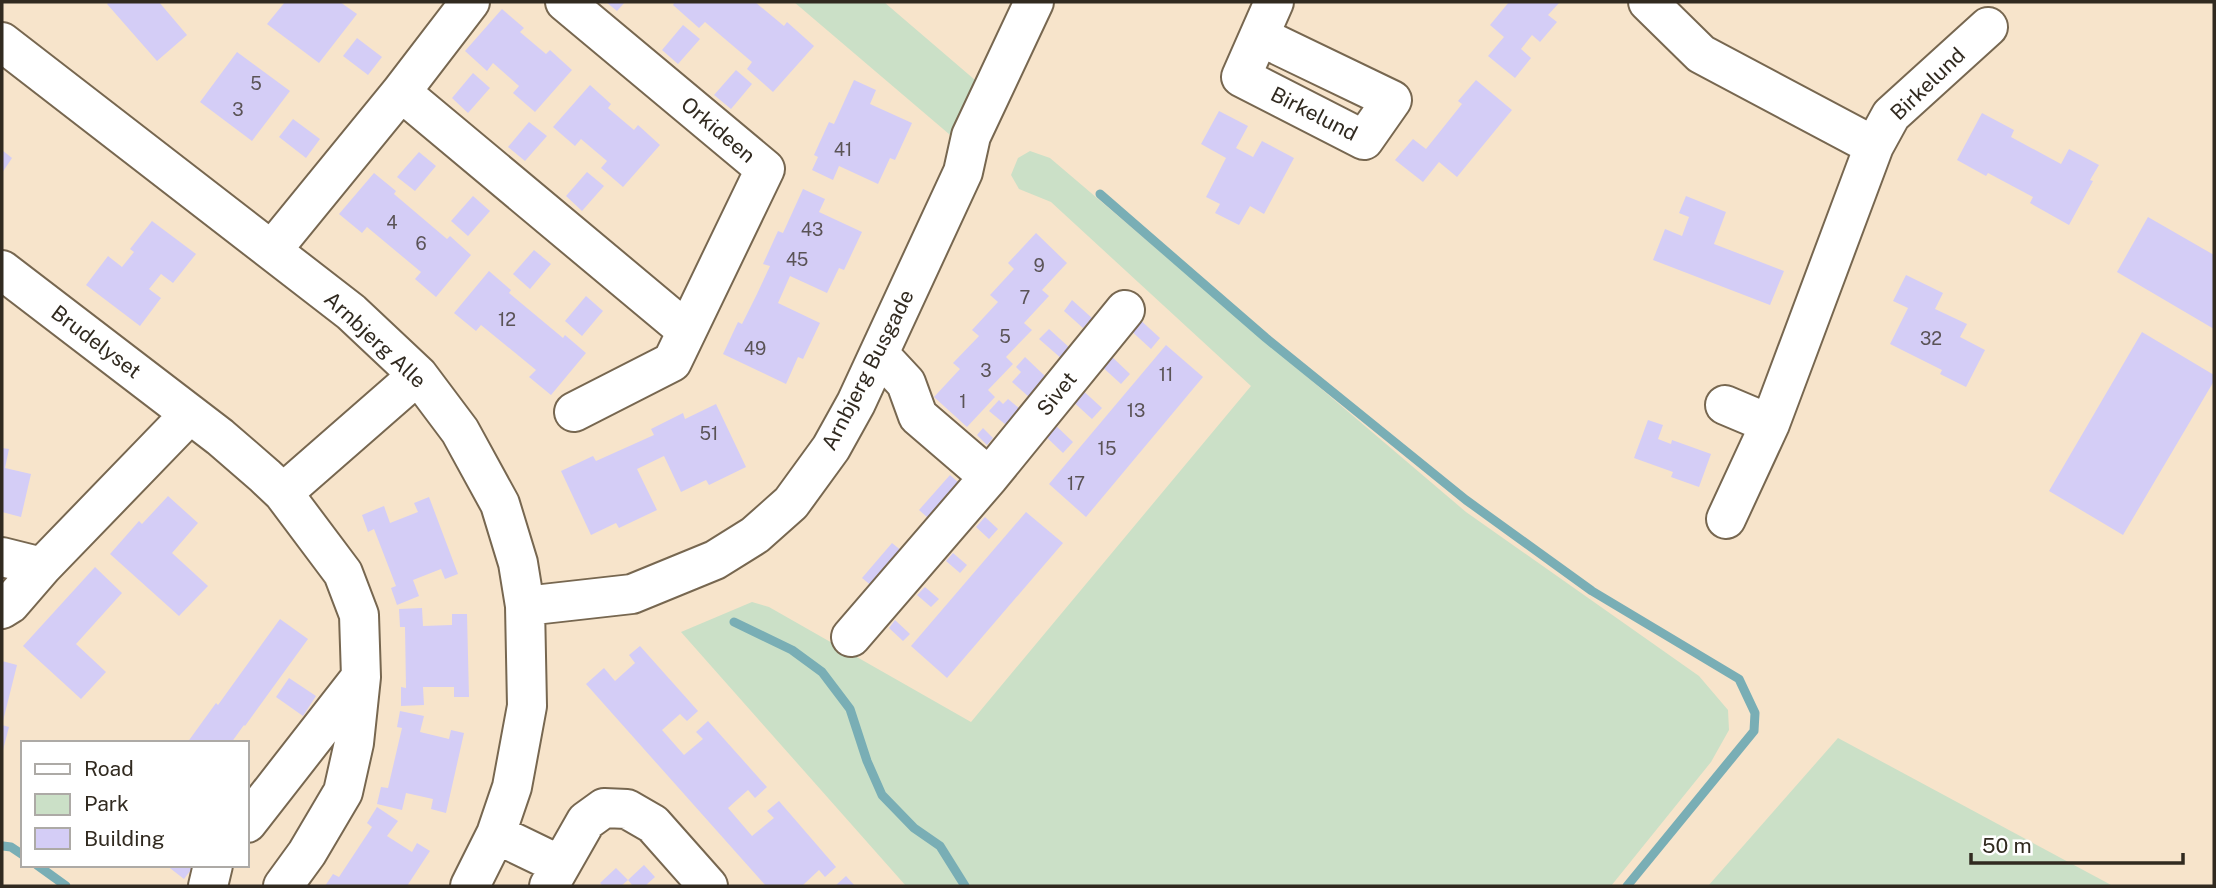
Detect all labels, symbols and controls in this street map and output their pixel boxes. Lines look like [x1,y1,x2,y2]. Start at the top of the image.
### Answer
street label: Birkelund [1885,42,1970,125]
house number: 5 [250,73,262,94]
street label: Birkelund [1267,81,1362,146]
street label: Orkideen [676,91,760,168]
house number: 3 [232,99,244,120]
house number: 41 [834,139,852,160]
house number: 4 [386,212,398,233]
house number: 43 [801,219,823,240]
house number: 6 [415,233,427,254]
house number: 45 [786,249,808,270]
house number: 9 [1033,255,1045,276]
street label: Arnbjerg Busgade [816,285,919,454]
street label: Arnbjerg Alle [319,286,431,393]
house number: 7 [1020,287,1030,308]
street label: Brudelyset [46,300,146,384]
house number: 12 [498,309,516,330]
house number: 5 [999,326,1011,347]
house number: 32 [1920,328,1942,349]
house number: 49 [744,338,766,359]
house number: 3 [980,360,992,381]
house number: 11 [1159,364,1173,385]
street label: Sivet [1031,367,1082,421]
house number: 1 [959,391,967,412]
house number: 13 [1127,400,1145,421]
house number: 51 [700,423,718,444]
house number: 15 [1098,438,1116,459]
house number: 17 [1067,473,1085,494]
legend [21,741,248,867]
text: Road [84,756,134,781]
text: Park [84,791,129,816]
scale bar [1971,822,2183,866]
text: Building [84,826,165,851]
text: 50 m [1982,833,2032,858]

